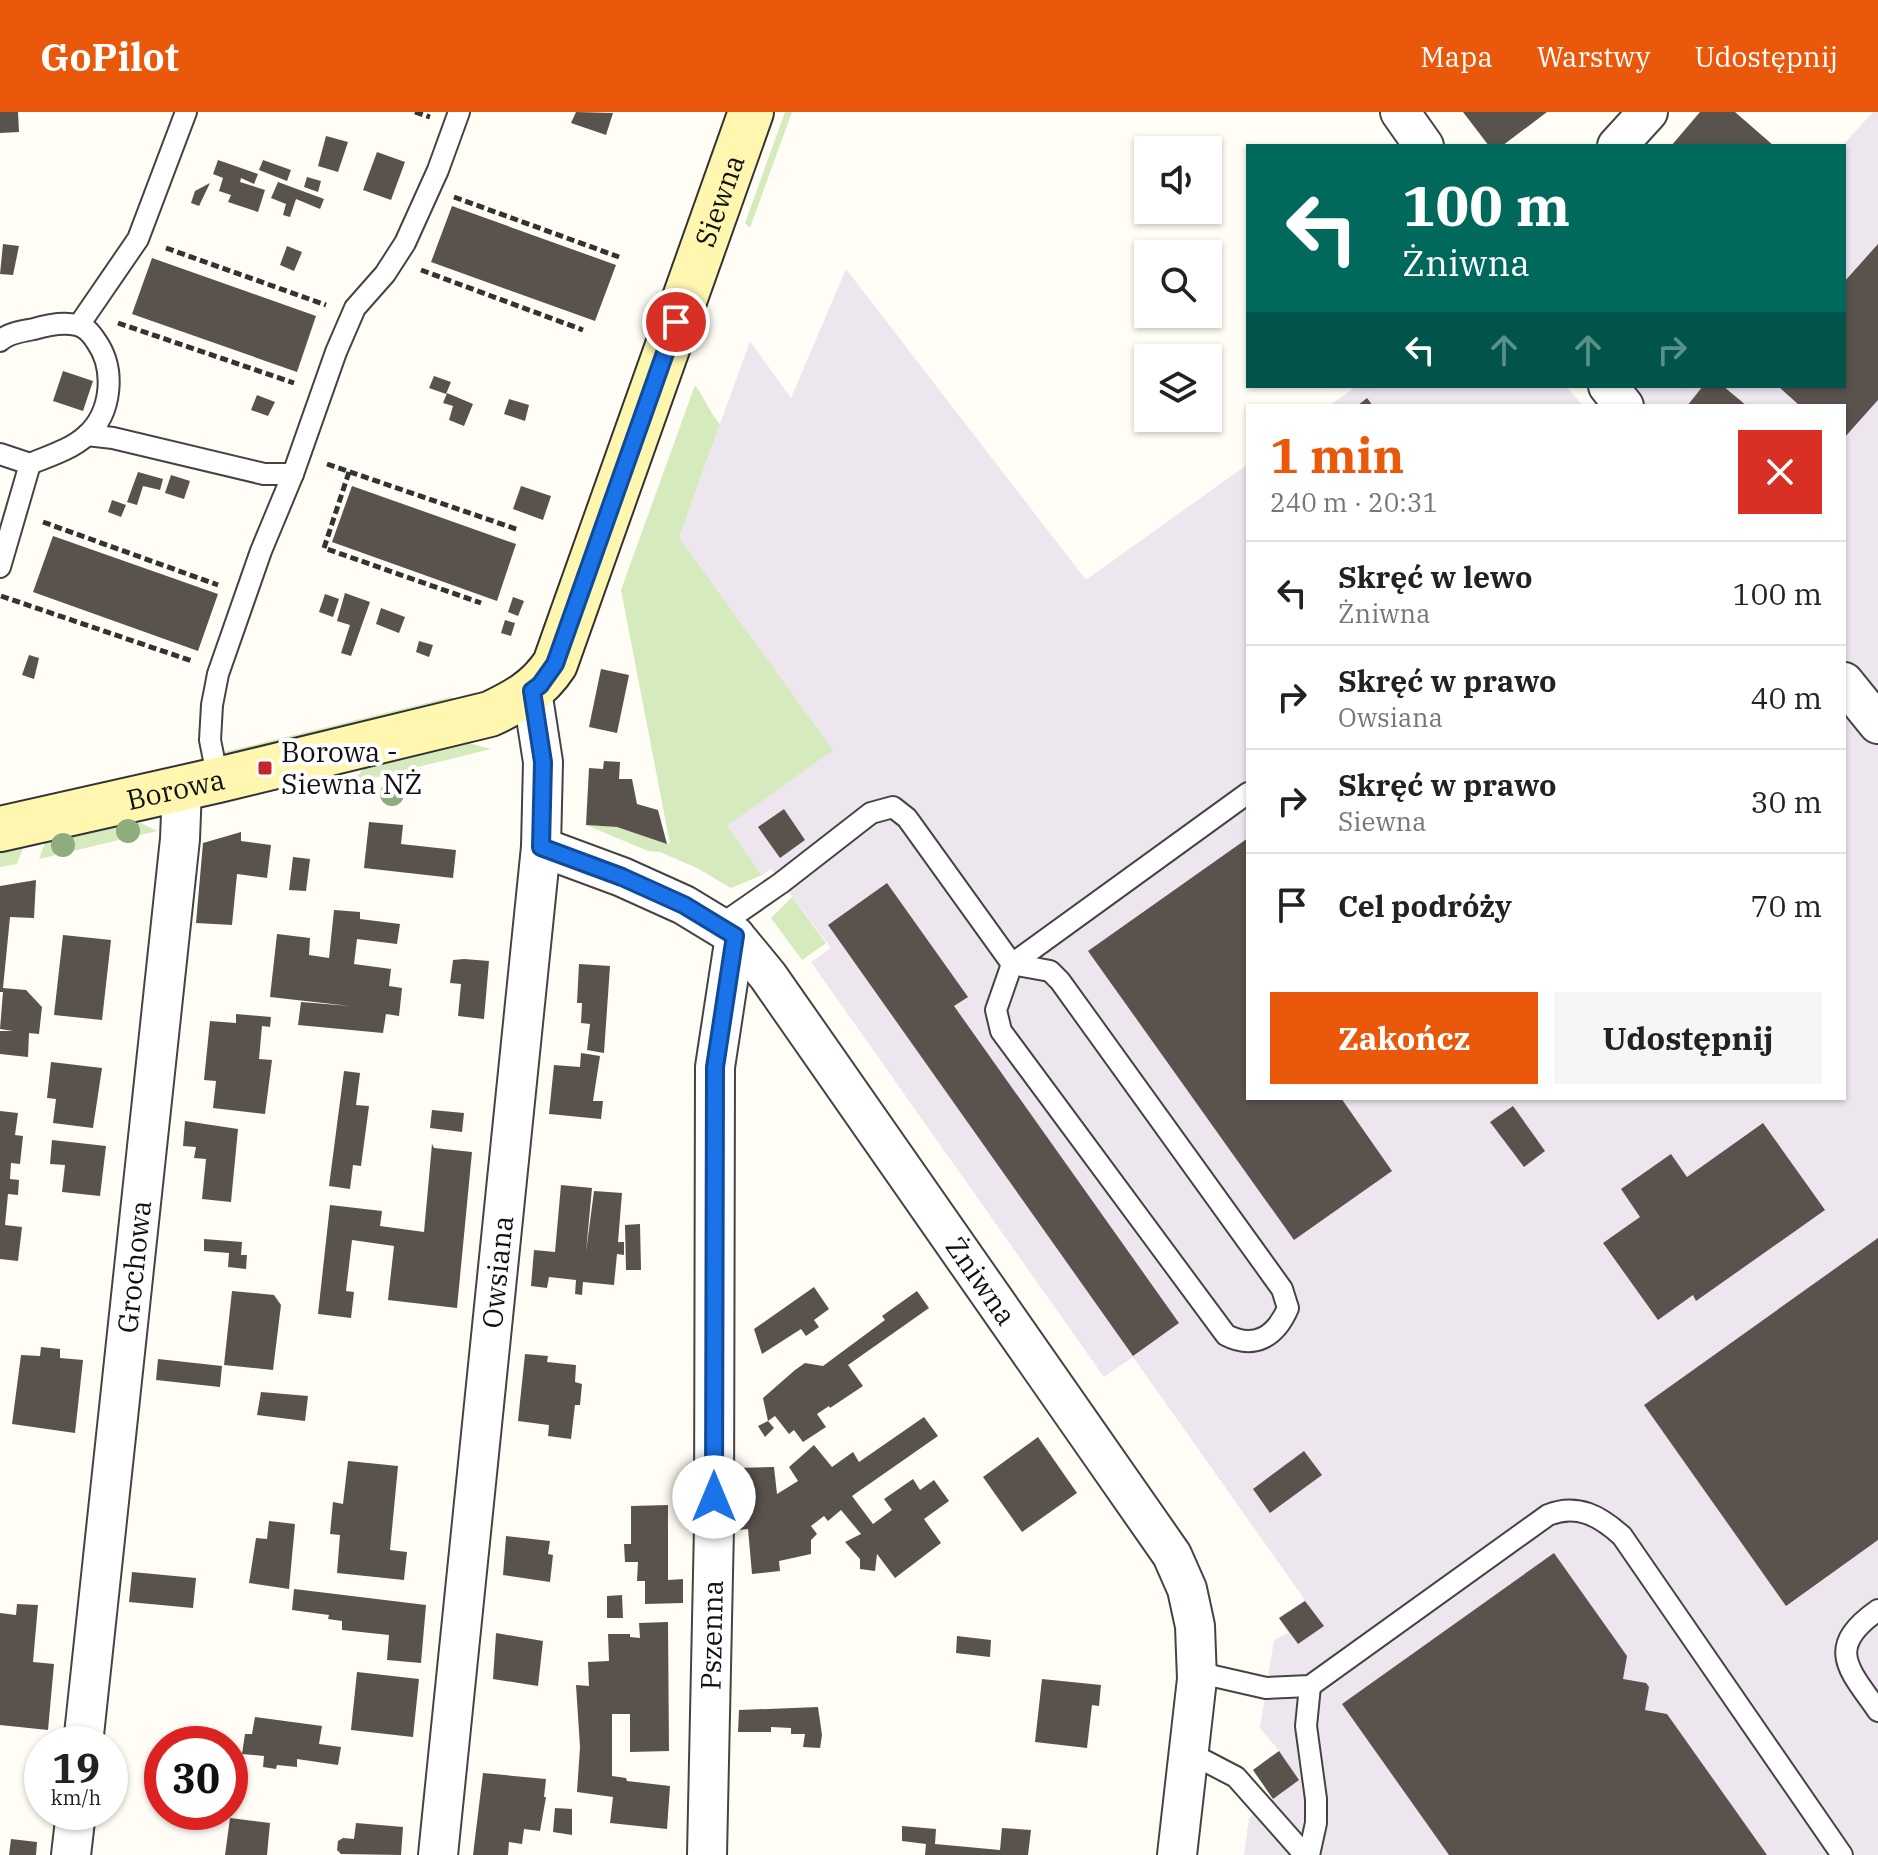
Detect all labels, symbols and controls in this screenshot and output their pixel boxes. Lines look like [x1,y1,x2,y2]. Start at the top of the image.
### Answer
text: GoPilot [40,32,179,81]
text: Mapa [1420,38,1493,75]
text: Warstwy [1537,38,1650,75]
text: Udostępnij [1694,38,1838,75]
map controls [1134,136,1222,432]
button: sound [1134,136,1222,224]
street label: Siewna [686,150,752,252]
text: 100 m [1402,169,1570,241]
icon: left [1270,176,1374,280]
text: Żniwna [1402,239,1530,286]
button: search [1134,240,1222,328]
pin [642,288,710,356]
icon: arrive [654,300,698,344]
icon: left [1398,328,1442,372]
icon: ahead [1482,328,1526,372]
icon: ahead [1566,328,1610,372]
icon: right [1650,328,1694,372]
button: layers [1134,344,1222,432]
text: 1 min [1270,424,1404,486]
button: close [1738,430,1822,514]
text: 240 m · 20:31 [1270,485,1438,519]
text: Skręć w lewo [1338,557,1532,596]
icon: left [1270,571,1314,615]
text: 100 m [1732,574,1822,613]
text: Żniwna [1338,596,1430,630]
text: Skręć w prawo [1338,661,1557,700]
icon: right [1270,675,1314,719]
text: 40 m [1750,678,1822,717]
text: Owsiana [1338,700,1443,734]
place label: Borowa - Siewna NŻ [281,733,422,802]
marker: Borowa - Siewna NŻ [256,759,274,777]
street label: Borowa [123,760,228,818]
text: Skręć w prawo [1338,765,1557,804]
icon: right [1270,779,1314,823]
text: 30 m [1750,782,1822,821]
text: Siewna [1338,804,1426,838]
icon: arrive [1270,883,1314,927]
text: Cel podróży [1338,886,1512,925]
text: 70 m [1750,886,1822,925]
button: Zakończ [1270,992,1538,1084]
button: Udostępnij [1554,992,1822,1084]
street label: Grochowa [108,1199,159,1335]
street label: Owsiana [473,1214,521,1330]
street label: Żniwna [938,1229,1025,1332]
position arrow [672,1455,756,1539]
street label: Pszenna [692,1580,731,1690]
speed limit sign: 30 [144,1726,248,1830]
text: 19 [52,1742,100,1794]
text: km/h [51,1784,101,1811]

